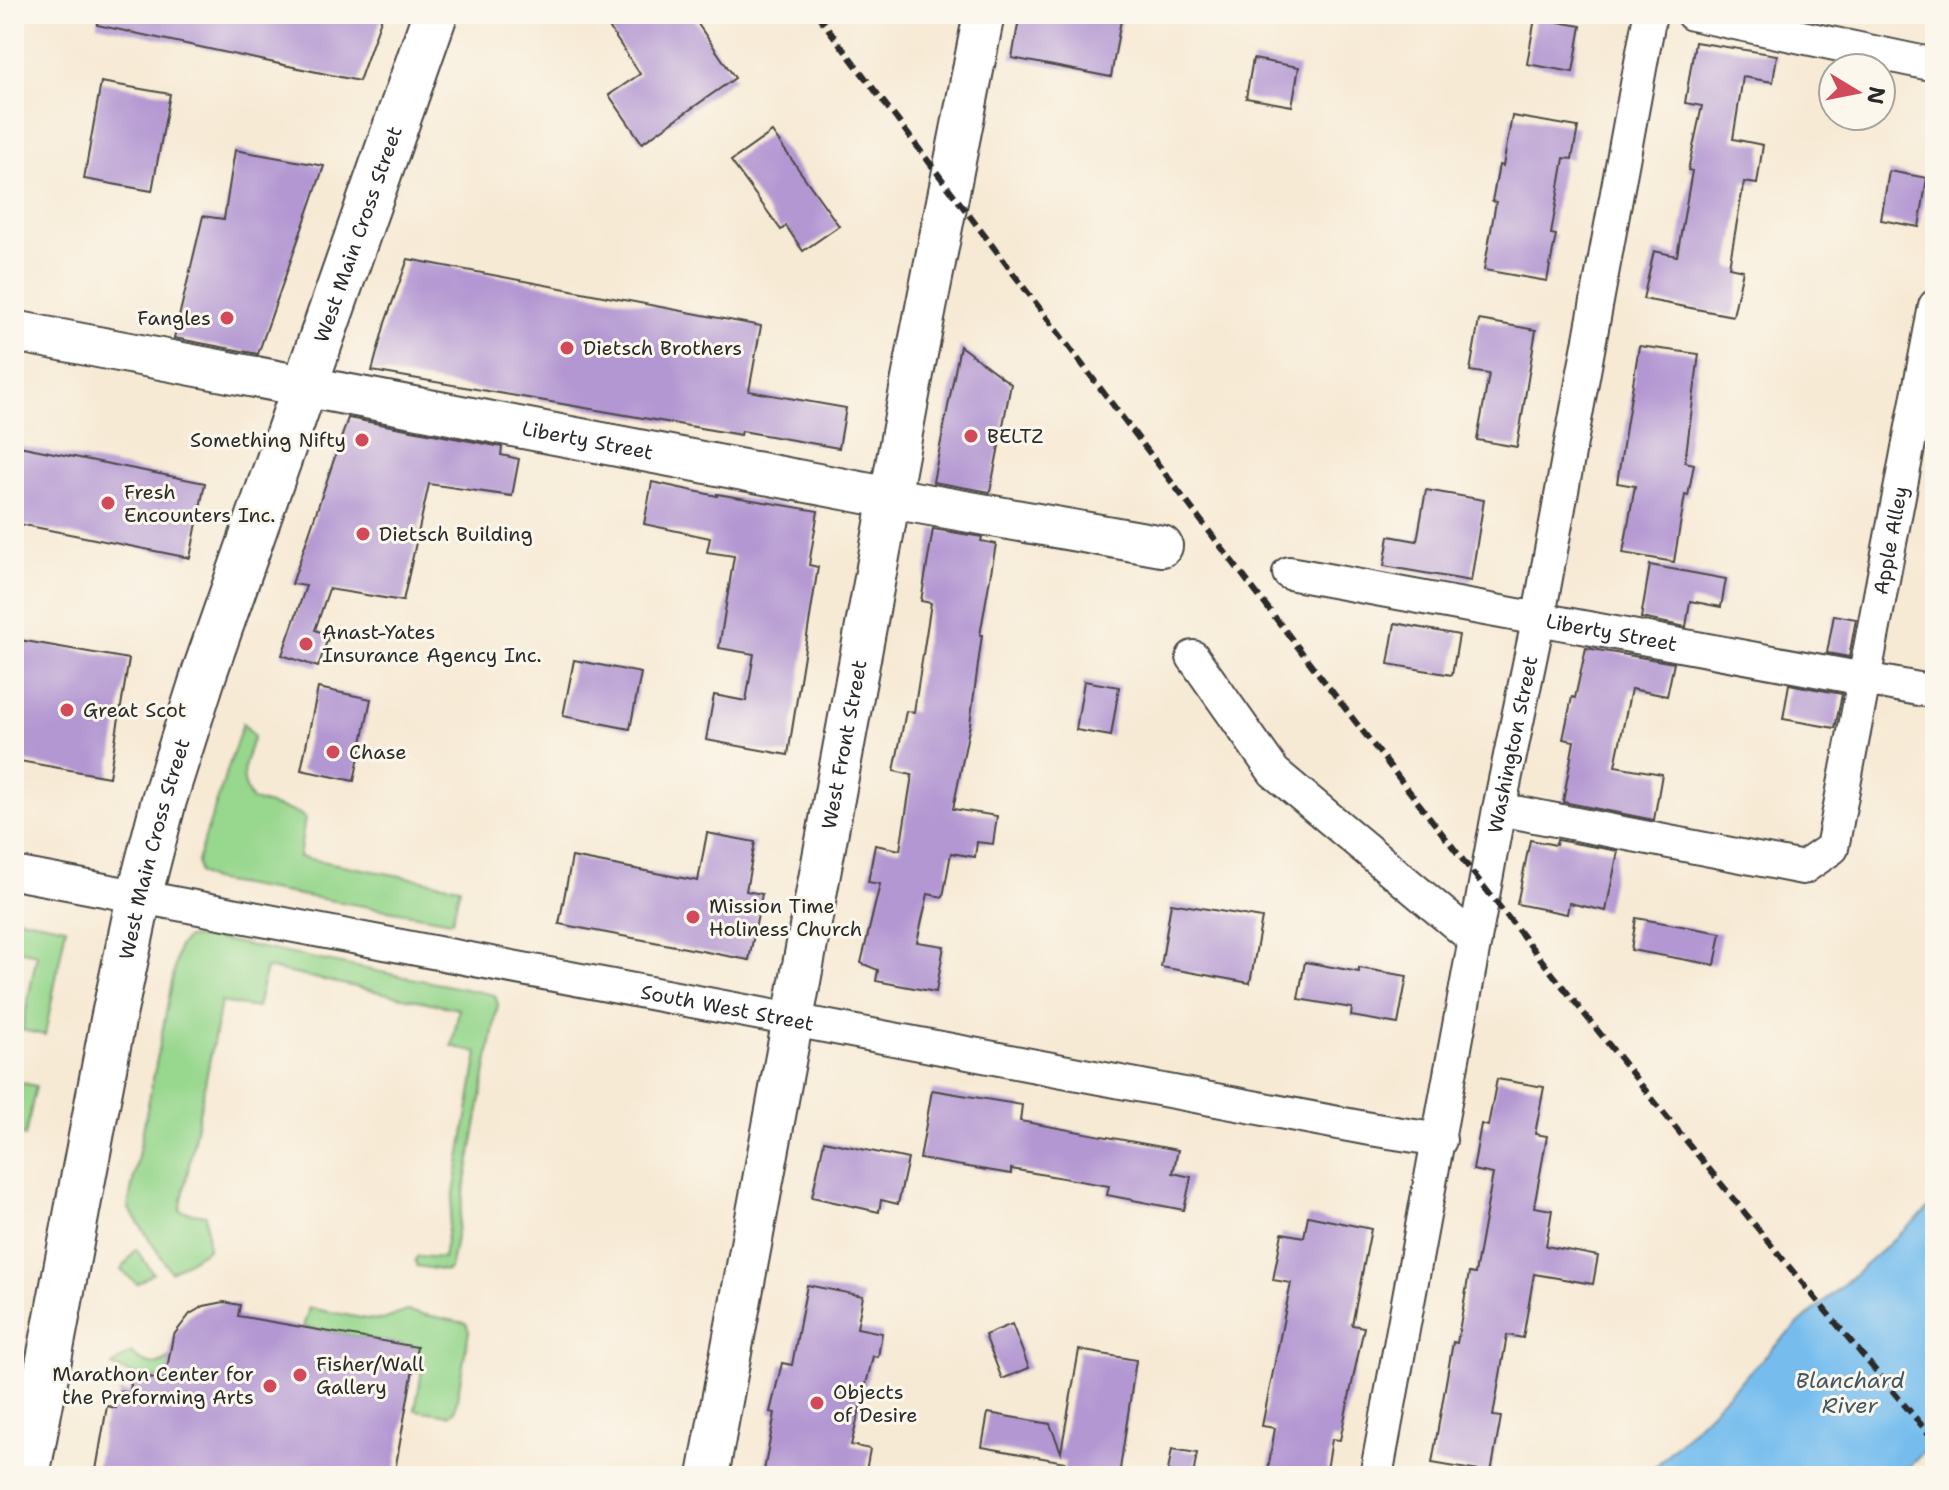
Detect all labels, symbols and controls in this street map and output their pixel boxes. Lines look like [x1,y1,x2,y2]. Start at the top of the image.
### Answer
north arrow [1817,52,1897,132]
text: N [1860,84,1892,106]
street label: West Main Cross Street [308,123,408,346]
place label: Fangles [137,305,211,331]
marker: Fangles [218,309,236,327]
place label: Dietsch Brothers [583,335,742,361]
marker: Dietsch Brothers [558,339,576,357]
street label: Liberty Street [520,415,655,465]
place label: BELTZ [987,423,1044,449]
place label: Something Nifty [190,427,346,453]
marker: BELTZ [962,427,980,445]
marker: Something Nifty [353,431,371,449]
place label: Fresh Encounters Inc. [124,479,275,528]
street label: Apple Alley [1867,484,1913,597]
marker: Fresh Encounters Inc. [99,494,117,512]
place label: Dietsch Building [379,521,533,547]
marker: Dietsch Building [354,525,372,543]
street label: Liberty Street [1544,608,1679,657]
place label: Anast-Yates Insurance Agency Inc. [322,619,542,668]
marker: Anast-Yates Insurance Agency Inc. [297,635,315,653]
street label: Washington Street [1482,654,1543,835]
street label: West Front Street [816,658,873,831]
place label: Great Scot [83,697,187,723]
marker: Great Scot [58,701,76,719]
street label: West Main Cross Street [113,735,196,962]
place label: Chase [349,739,407,765]
marker: Chase [324,743,342,761]
place label: Mission Time Holiness Church [709,893,862,942]
marker: Mission Time Holiness Church [684,908,702,926]
street label: South West Street [639,979,816,1037]
place label: Fisher/Wall Gallery [316,1351,424,1400]
place label: Marathon Center for the Preforming Arts [52,1361,254,1410]
marker: Fisher/Wall Gallery [291,1366,309,1384]
water label: Blanchard River [1795,1366,1905,1420]
marker: Marathon Center for the Preforming Arts [261,1377,279,1395]
place label: Objects of Desire [833,1379,918,1428]
marker: Objects of Desire [808,1394,826,1412]

